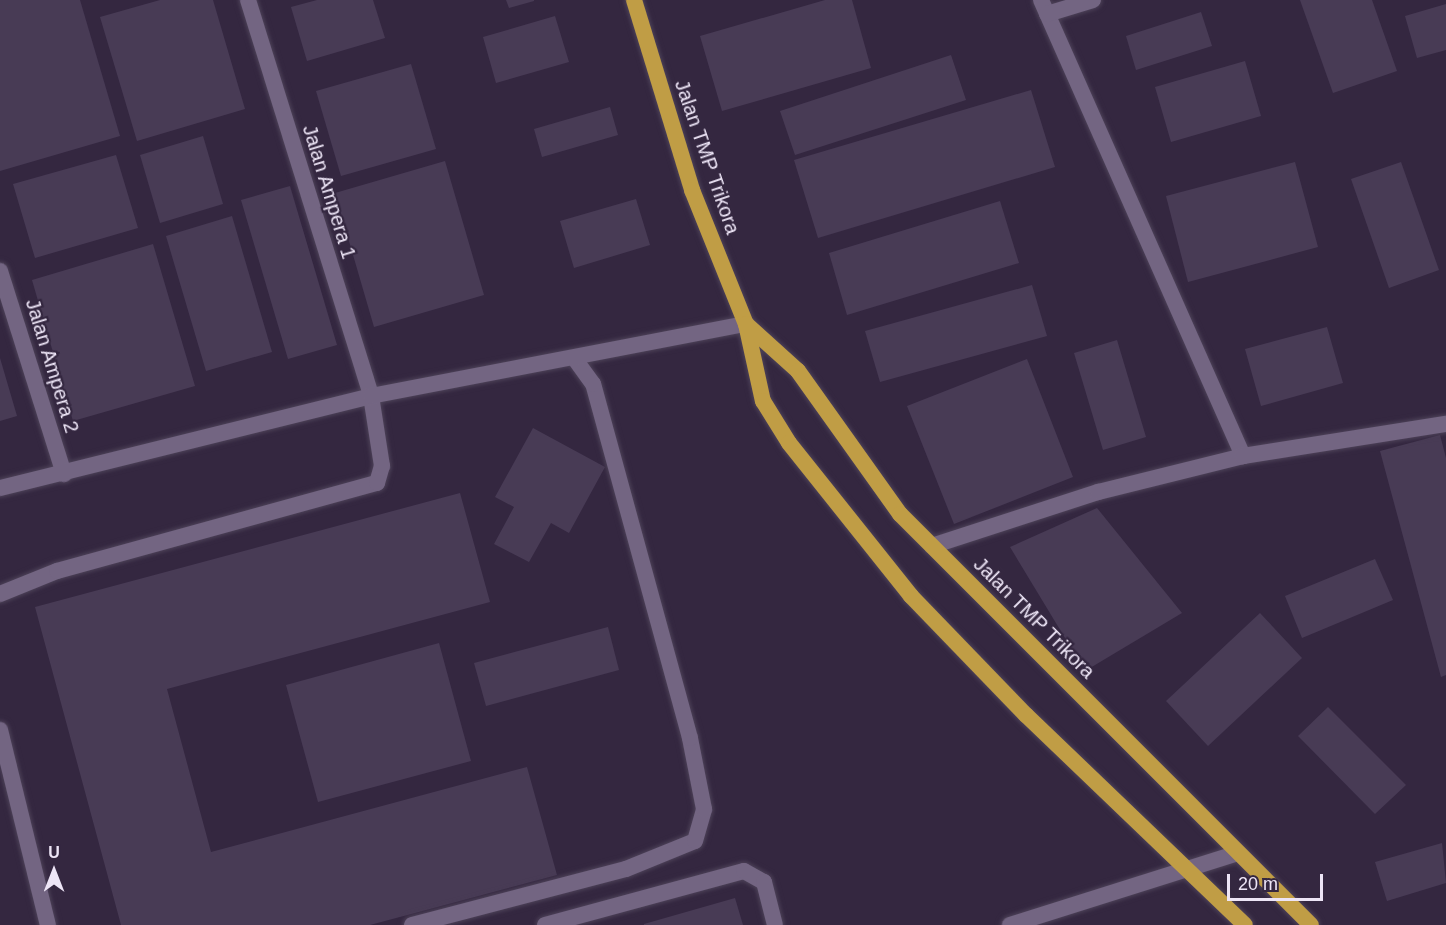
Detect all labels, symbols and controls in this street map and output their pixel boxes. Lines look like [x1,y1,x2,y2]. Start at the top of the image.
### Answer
street label: Jalan TMP Trikora [669,76,745,238]
street label: Jalan Ampera 1 [297,122,361,262]
street label: Jalan Ampera 2 [20,296,84,436]
street label: Jalan TMP Trikora [968,552,1100,684]
north arrow [24,841,84,901]
text: U [48,844,60,861]
scale bar [1230,862,1326,900]
text: 20 m [1238,874,1278,894]

